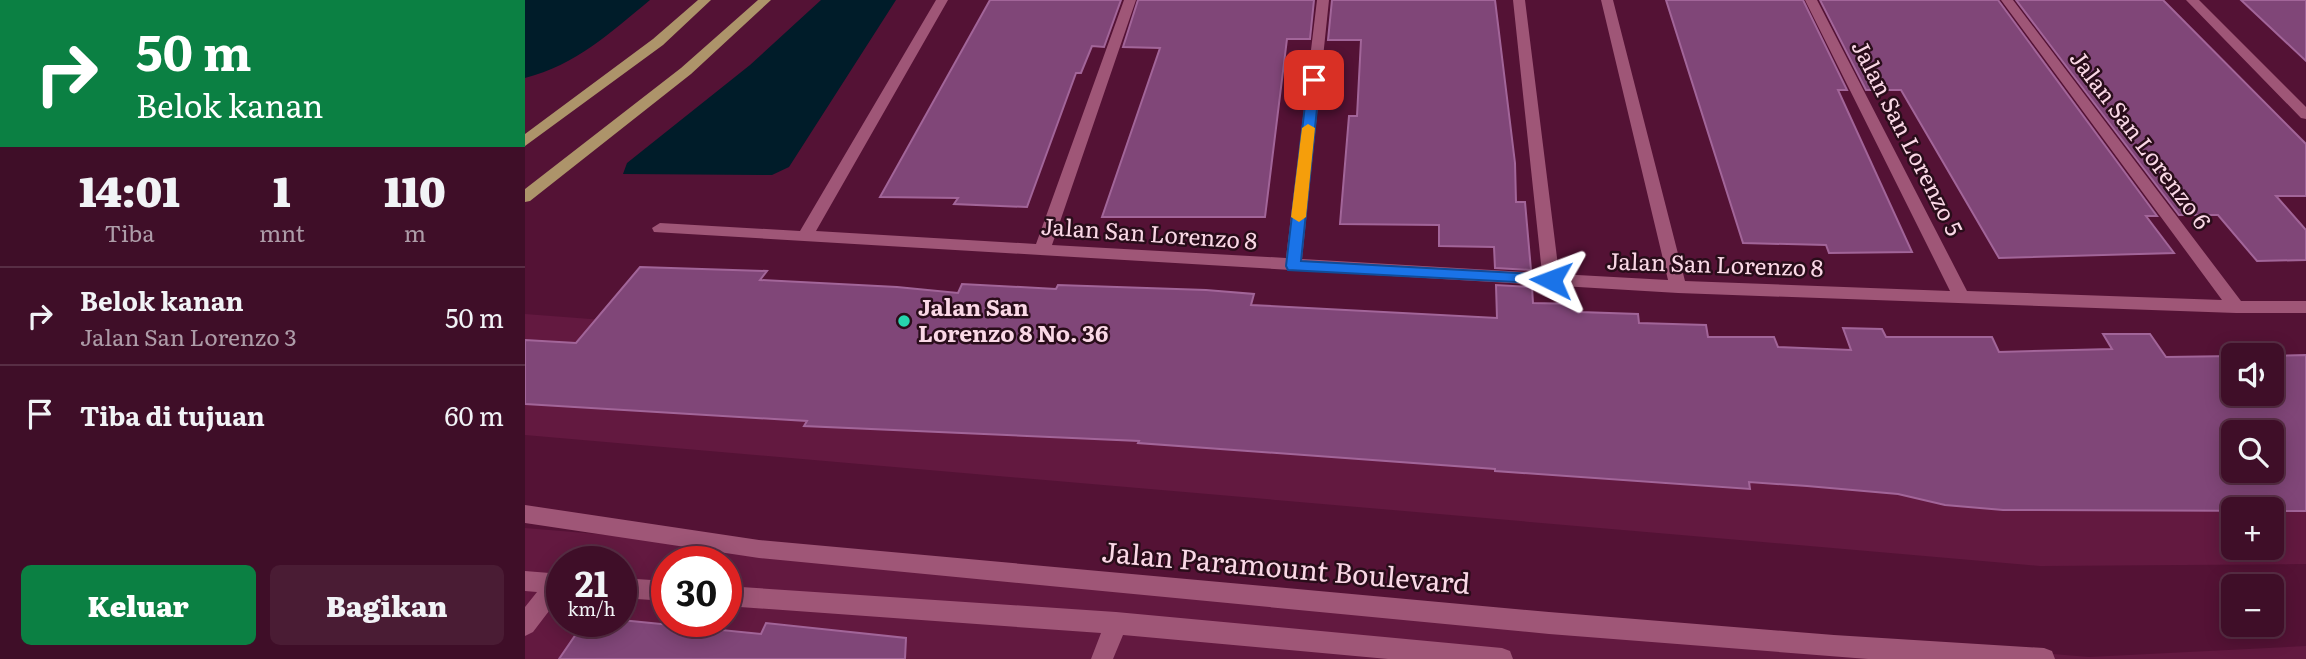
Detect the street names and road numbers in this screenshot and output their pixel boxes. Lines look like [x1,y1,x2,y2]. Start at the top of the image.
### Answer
street label: Jalan San Lorenzo 5 [1845,33,1973,241]
street label: Jalan San Lorenzo 6 [2063,42,2220,236]
street label: Jalan San Lorenzo 8 [1040,207,1259,257]
street label: Jalan San Lorenzo 8 [1606,242,1824,284]
street label: Jalan Paramount Boulevard [1100,529,1472,603]

